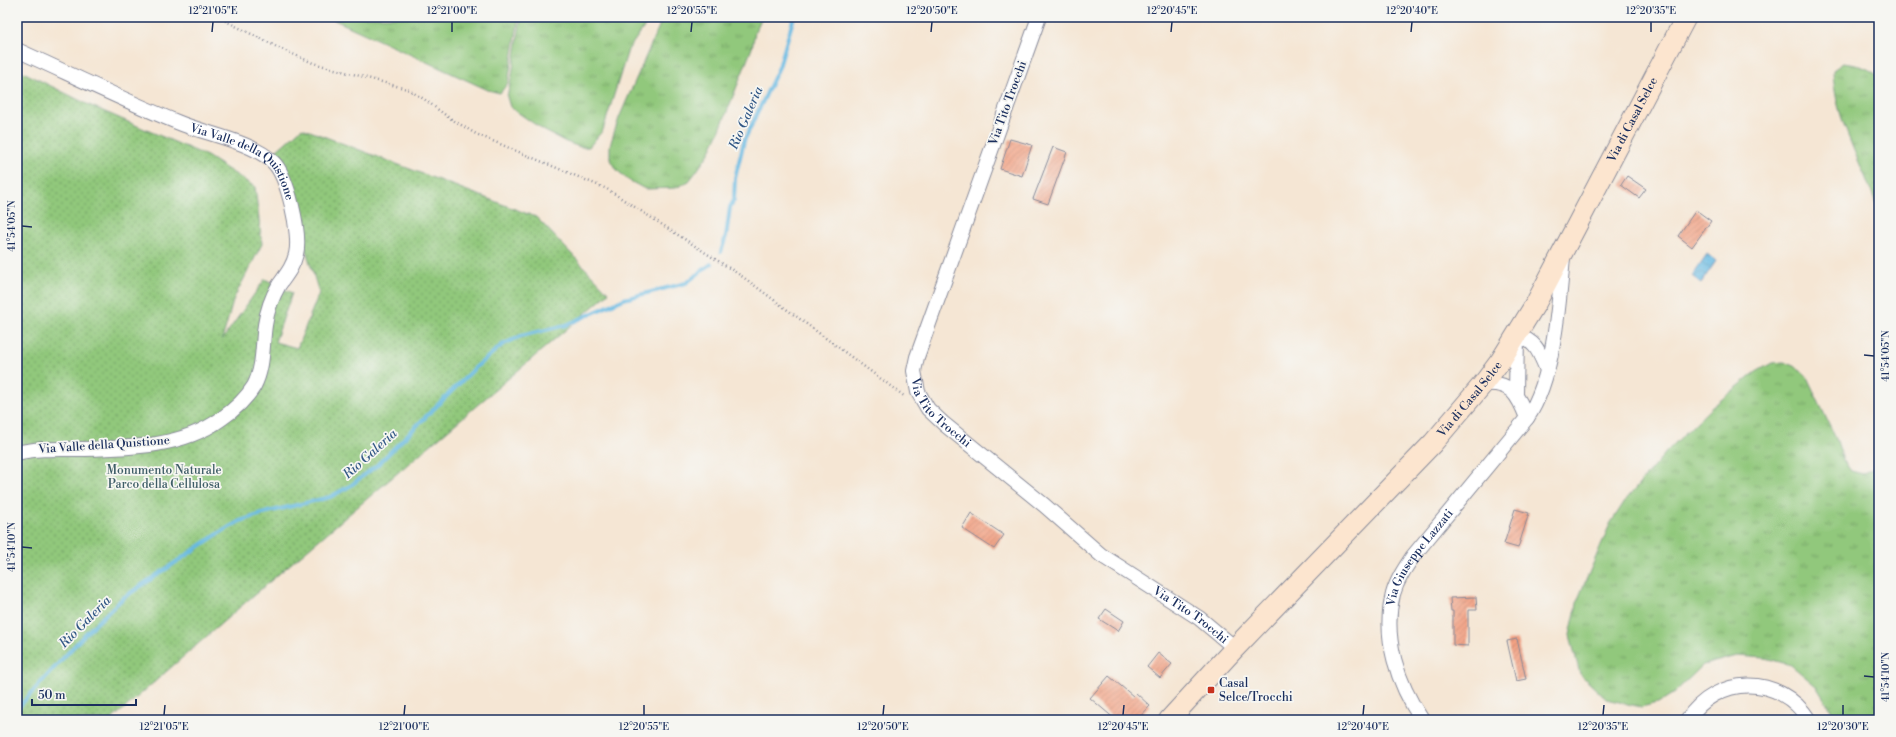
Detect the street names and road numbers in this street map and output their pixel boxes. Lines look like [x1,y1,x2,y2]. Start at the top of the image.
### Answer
street label: Via Tito Trocchi [985,59,1030,148]
street label: Via di Casal Selce [1603,74,1661,166]
street label: Via Valle della Quistione [187,120,298,202]
street label: Via di Casal Selce [1433,358,1505,441]
street label: Via Tito Trocchi [908,376,974,451]
street label: Via Valle della Quistione [37,433,170,457]
street label: Via Giuseppe Lazzati [1383,506,1456,608]
street label: Via Tito Trocchi [1149,582,1231,647]

